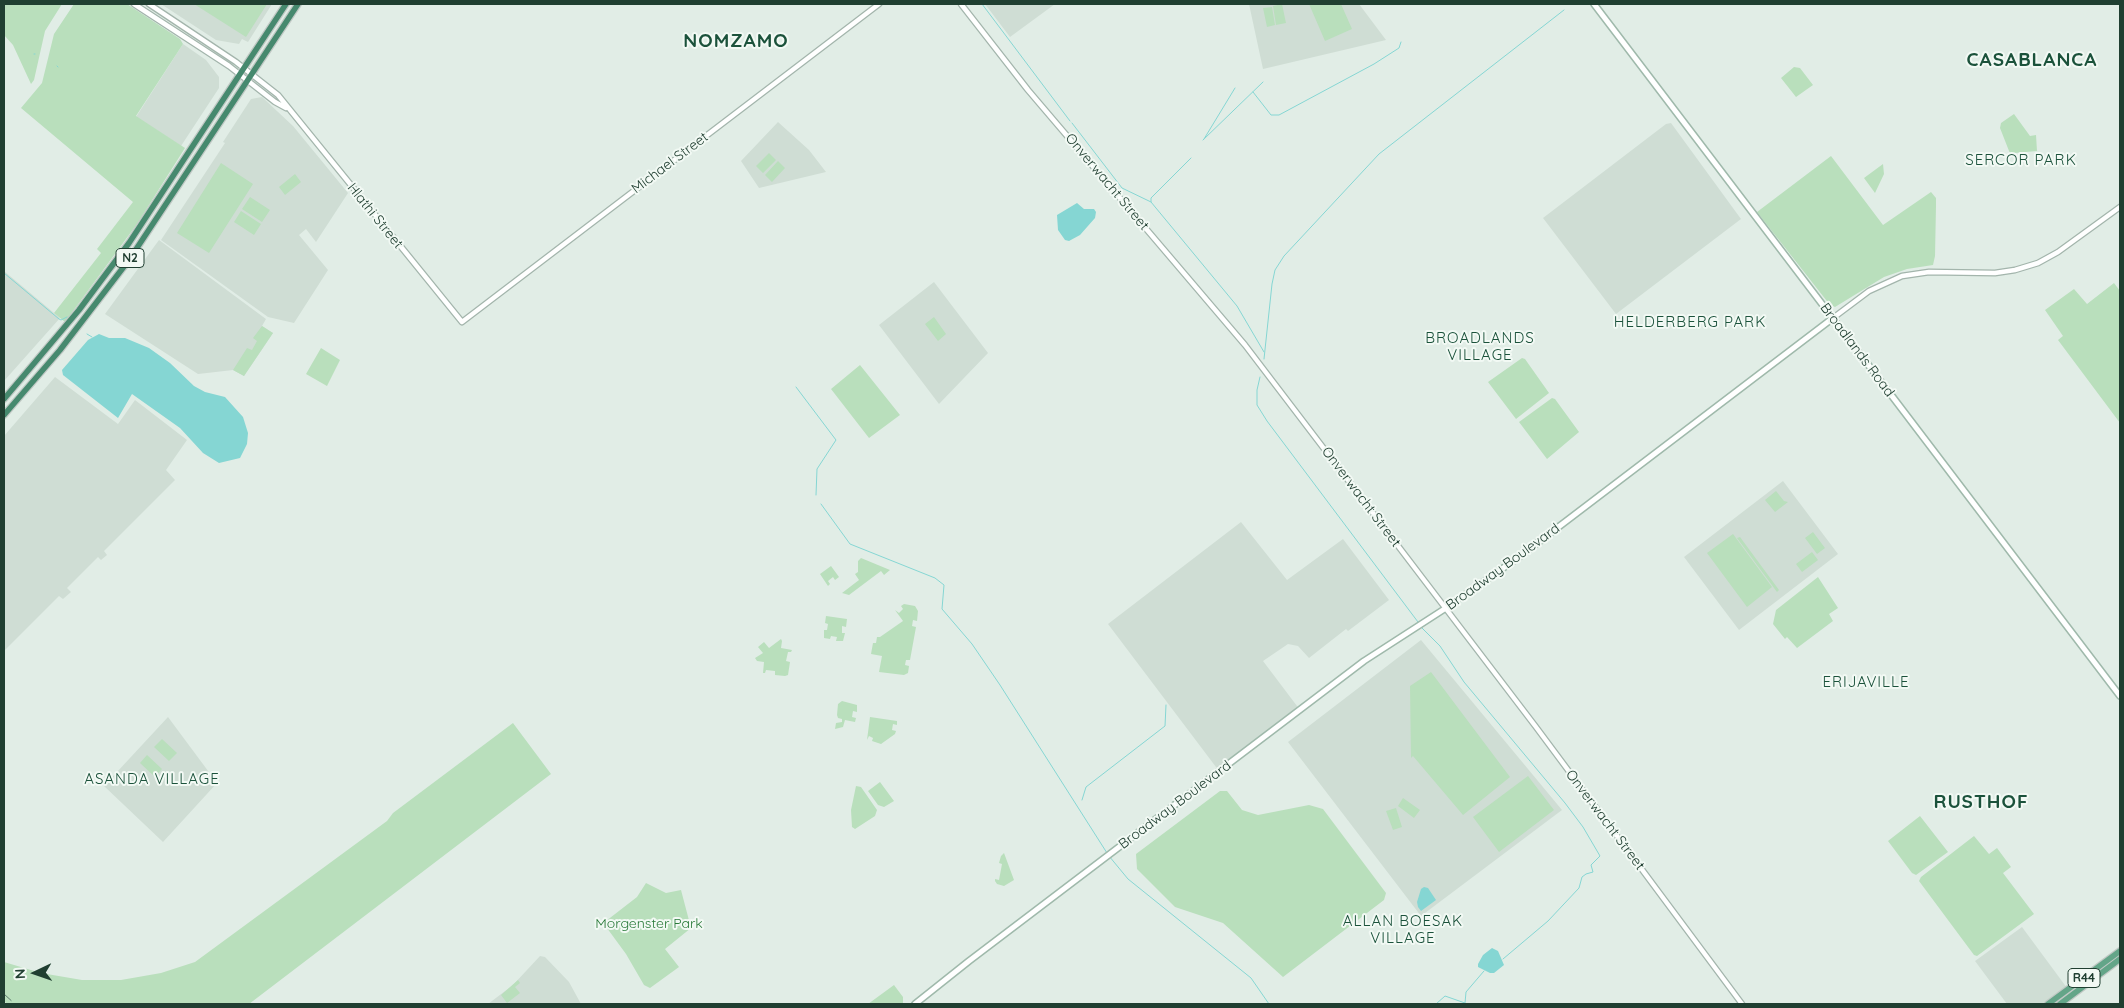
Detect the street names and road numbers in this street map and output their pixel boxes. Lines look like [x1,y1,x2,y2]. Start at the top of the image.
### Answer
street label: Michael Street [628,129,712,197]
street label: Onverwacht Street [1062,130,1152,234]
street label: Hlathi Street [343,180,407,252]
road number: N2 [116,248,144,268]
street label: Broadlands Road [1816,300,1898,400]
street label: Onverwacht Street [1318,444,1404,550]
street label: Broadway Boulevard [1443,520,1563,614]
street label: Broadway Boulevard [1116,757,1234,853]
street label: Onverwacht Street [1562,767,1648,873]
road number: R44 [2068,968,2100,988]

